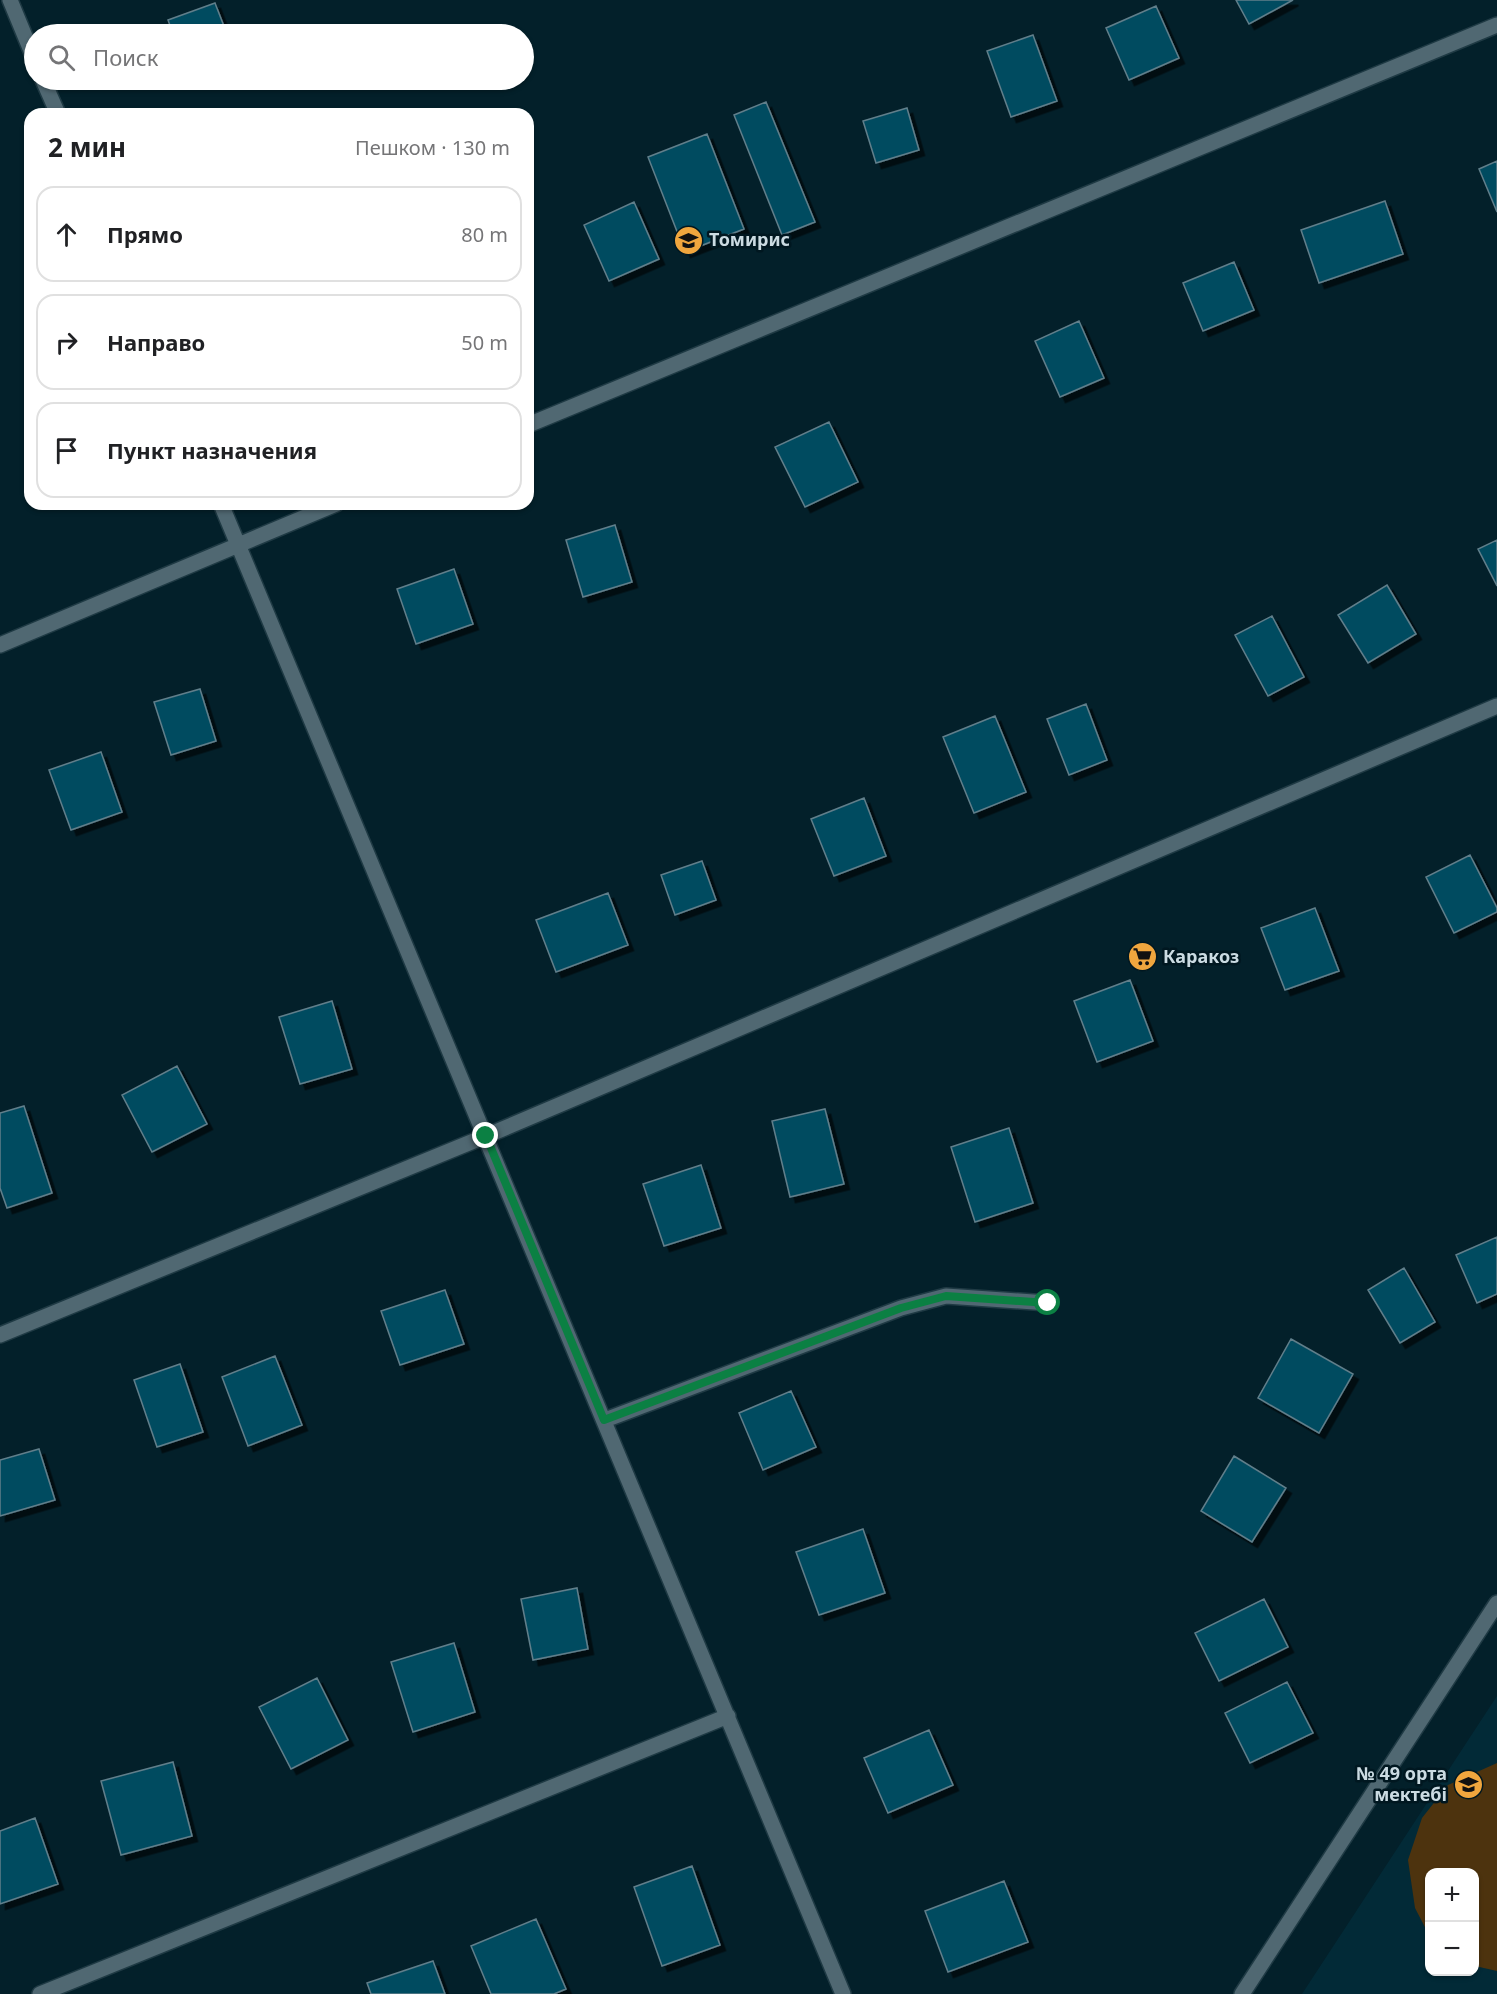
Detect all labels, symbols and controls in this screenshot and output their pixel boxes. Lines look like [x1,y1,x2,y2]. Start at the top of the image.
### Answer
search box [24,24,534,90]
icon: search [45,41,78,74]
text: Поиск [93,42,158,72]
text: 2 мин [48,129,126,165]
text: Пешком · 130 m [355,134,510,161]
icon: ahead [50,218,83,251]
text: Прямо [107,219,183,249]
text: 80 m [461,221,508,248]
school or university icon: Томирис [672,224,704,256]
place label: Томирис [709,227,790,251]
icon: right [50,326,83,359]
text: Направо [107,327,205,357]
text: 50 m [461,329,508,356]
icon: arrive [50,434,83,467]
text: Пункт назначения [107,435,317,465]
supermarket icon: Каракоз [1126,941,1158,973]
place label: Каракоз [1163,944,1239,968]
route end [472,1122,498,1148]
route start [1034,1289,1060,1315]
place label: № 49 орта мектебі [1356,1761,1447,1806]
school or university icon: № 49 орта мектебі [1452,1768,1484,1800]
map controls [1425,1868,1479,1976]
button: + [1425,1868,1479,1922]
button: − [1425,1922,1479,1976]

